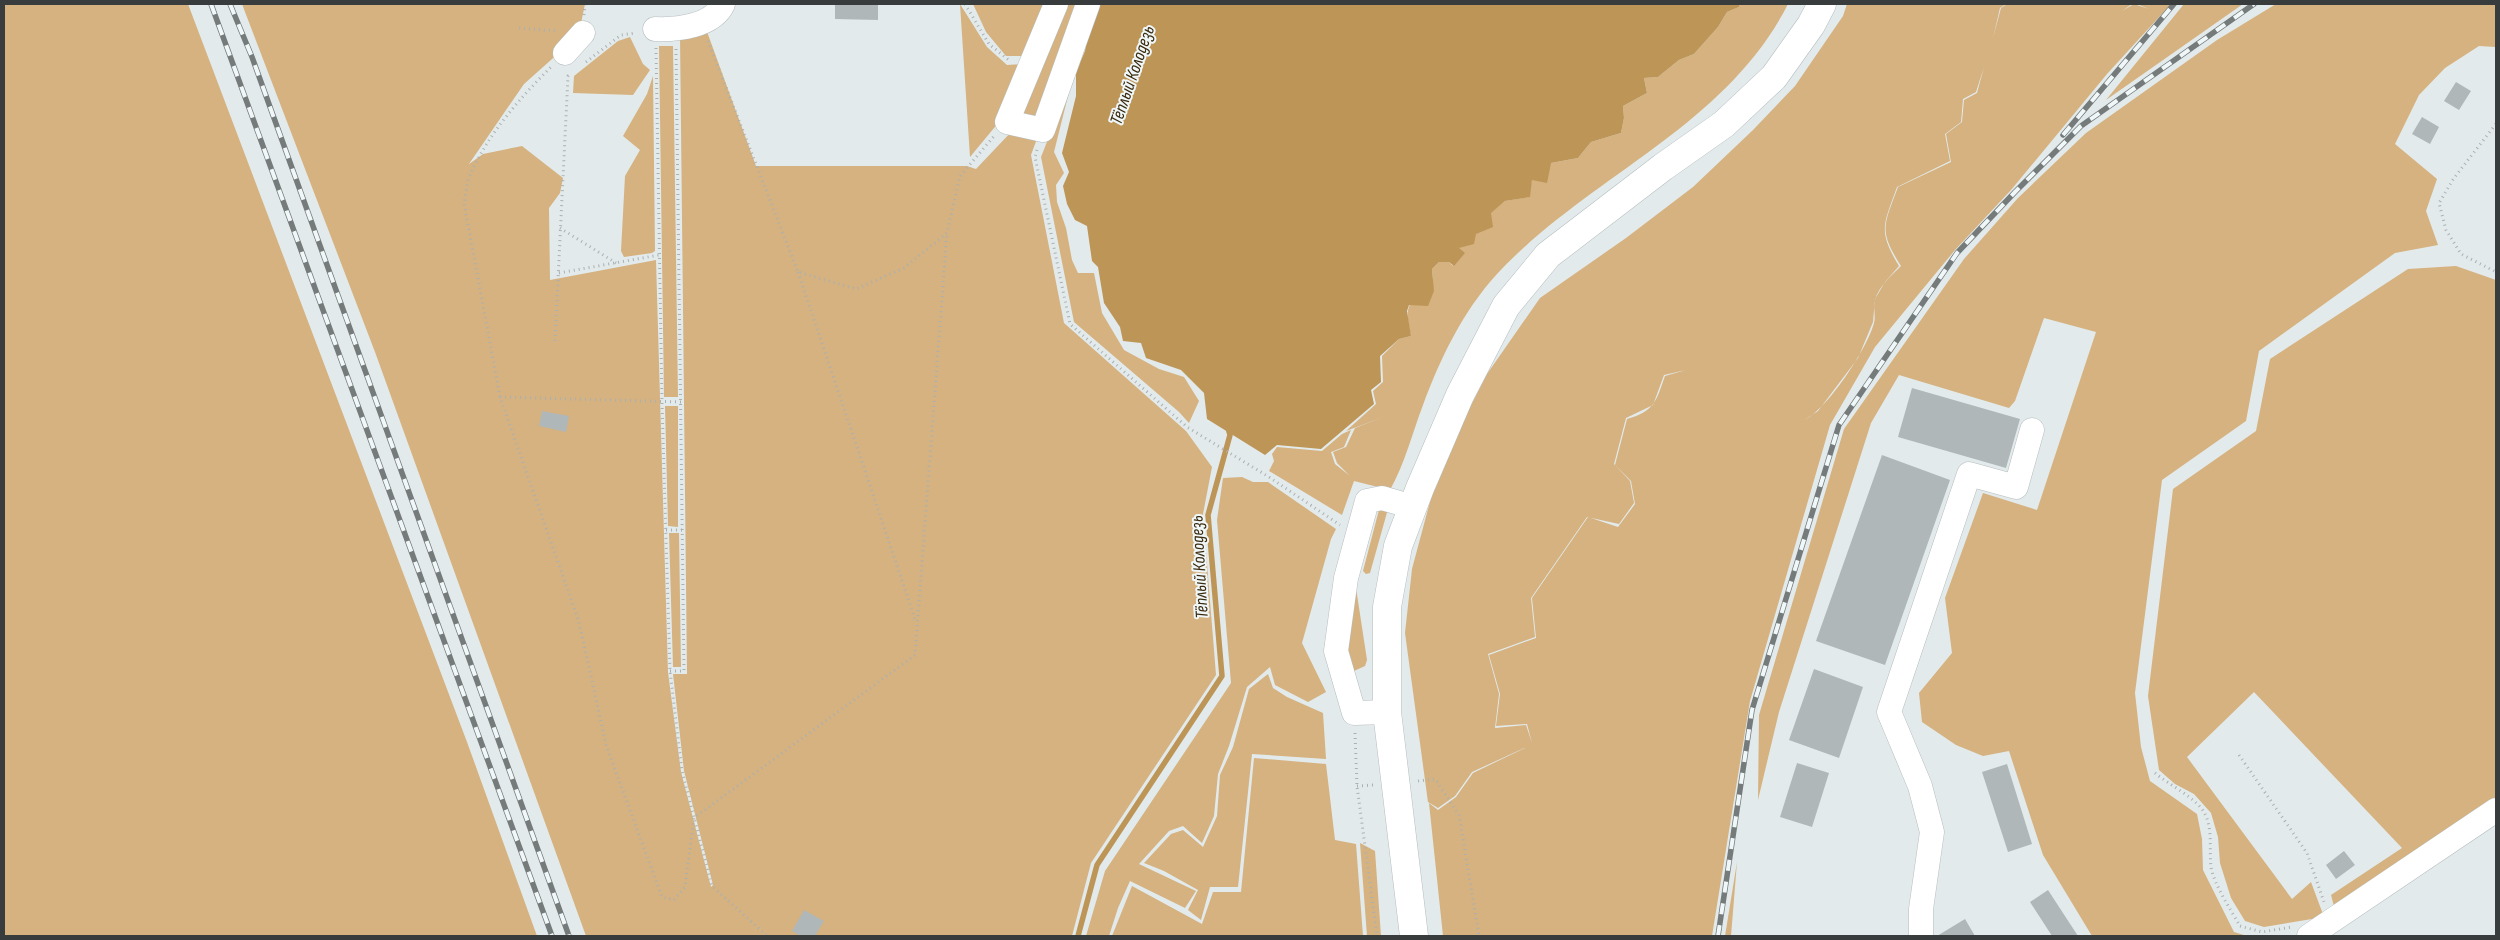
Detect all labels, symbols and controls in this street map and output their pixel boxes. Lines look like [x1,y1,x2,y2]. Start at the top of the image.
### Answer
water label: Тёплый Колодезь [1106,23,1159,127]
water label: Тёплый Колодезь [1186,515,1213,619]

